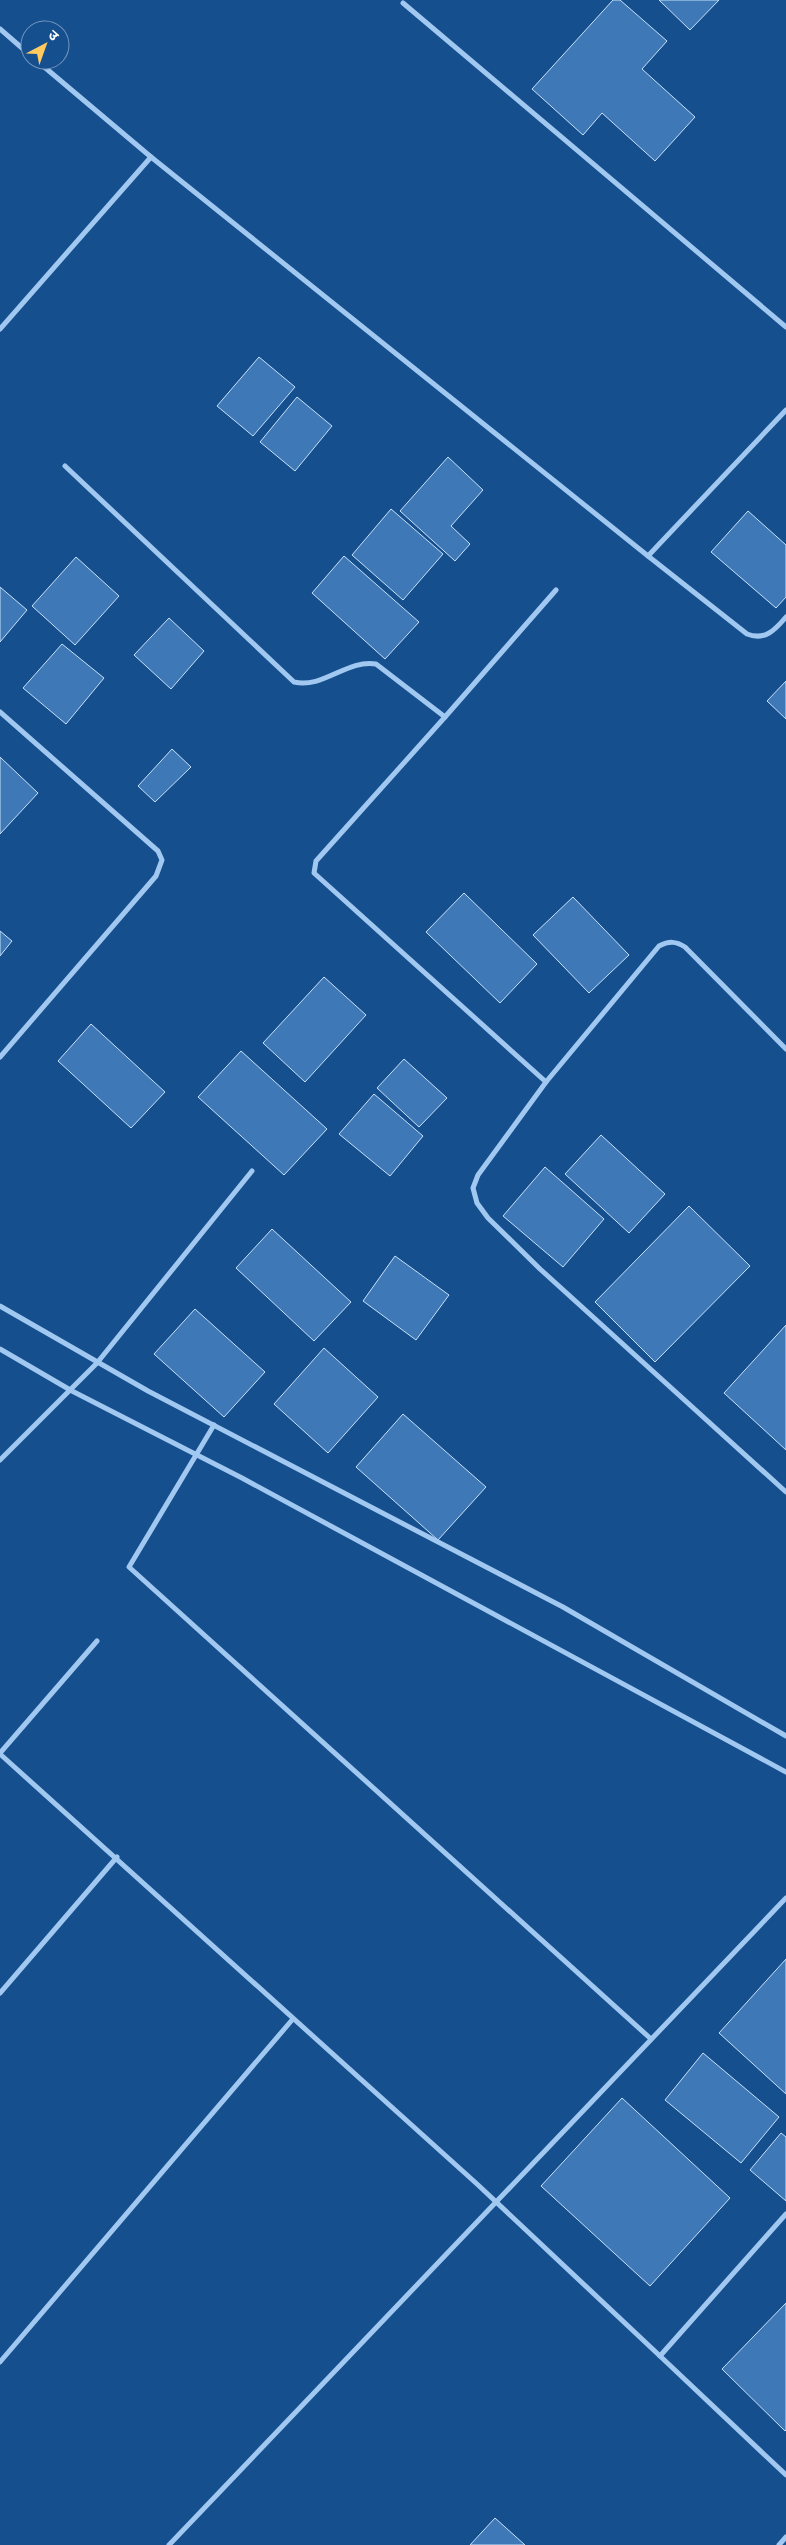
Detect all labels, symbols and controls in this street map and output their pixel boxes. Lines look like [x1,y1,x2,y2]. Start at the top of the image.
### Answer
north arrow [20,20,70,70]
text: उ [45,26,62,44]

